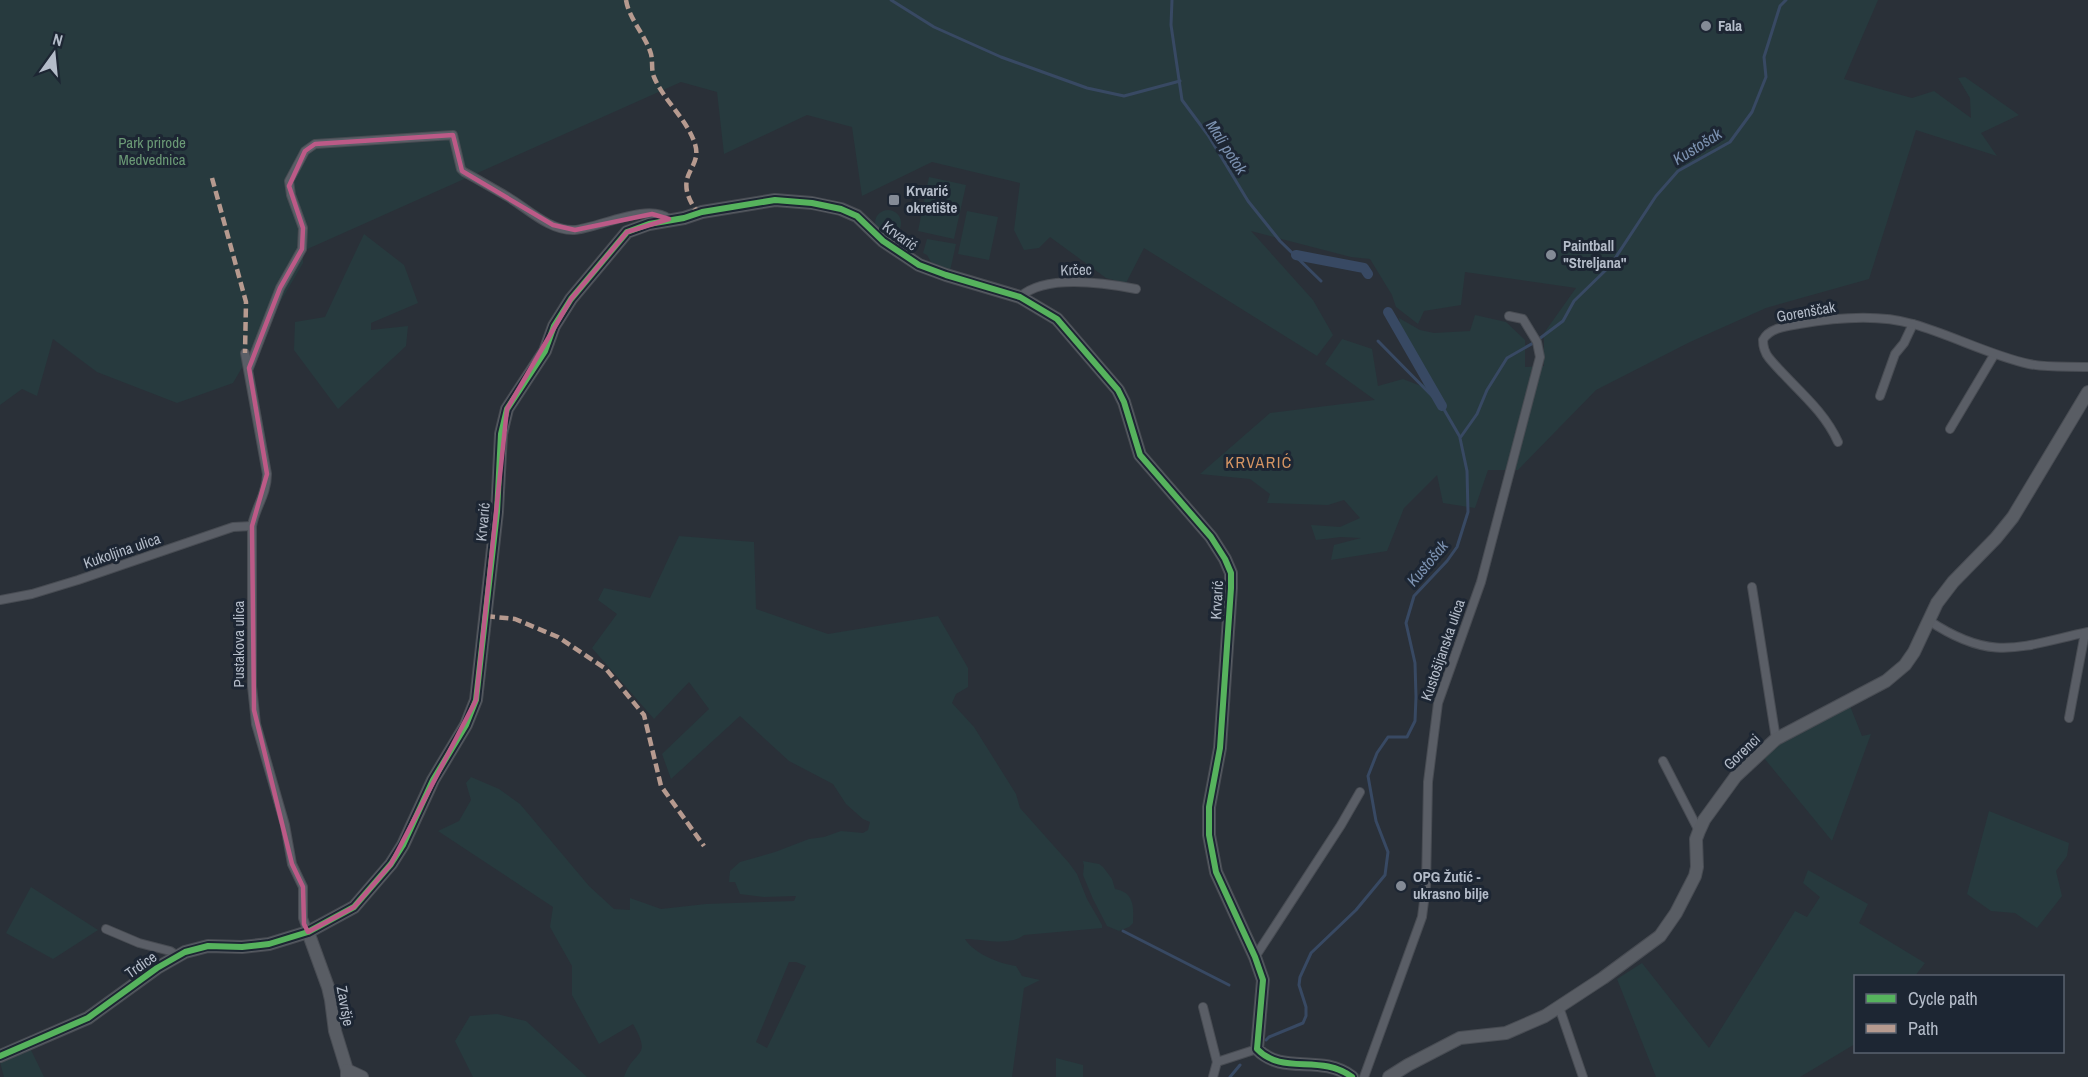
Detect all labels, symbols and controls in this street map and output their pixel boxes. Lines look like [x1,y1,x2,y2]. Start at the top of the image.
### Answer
place label: Fala [1718,15,1742,36]
marker: Fala [1699,19,1713,33]
north arrow [24,24,84,84]
text: N [50,28,65,51]
water label: Mali potok [1201,116,1253,179]
water label: Kustošak [1668,122,1726,170]
park label: Park prirode Medvednica [118,132,186,170]
place label: Krvarić okretište [906,180,957,218]
marker: Krvarić okretište [887,193,901,207]
street label: Krvarić [878,216,922,256]
place label: Paintball "Streljana" [1563,235,1627,273]
marker: Paintball "Streljana" [1544,248,1558,262]
street label: Krčec [1060,258,1092,281]
street label: Gorenščak [1775,296,1838,327]
district label: KRVARIĆ [1225,451,1293,473]
street label: Krvarić [470,502,495,542]
street label: Kukoljina ulica [81,528,163,573]
water label: Kustošak [1401,535,1453,591]
street label: Krvarić [1205,580,1228,620]
street label: Kustošijanska ulica [1415,596,1470,703]
street label: Pustakova ulica [228,600,249,687]
street label: Gorenci [1719,729,1765,774]
place label: OPG Žutić - ukrasno bilje [1413,866,1489,904]
marker: OPG Žutić - ukrasno bilje [1394,879,1408,893]
street label: Trdice [121,946,161,983]
legend [1854,975,2064,1053]
street label: Završje [332,984,359,1028]
text: Cycle path [1908,986,1978,1011]
text: Path [1908,1016,1938,1041]

